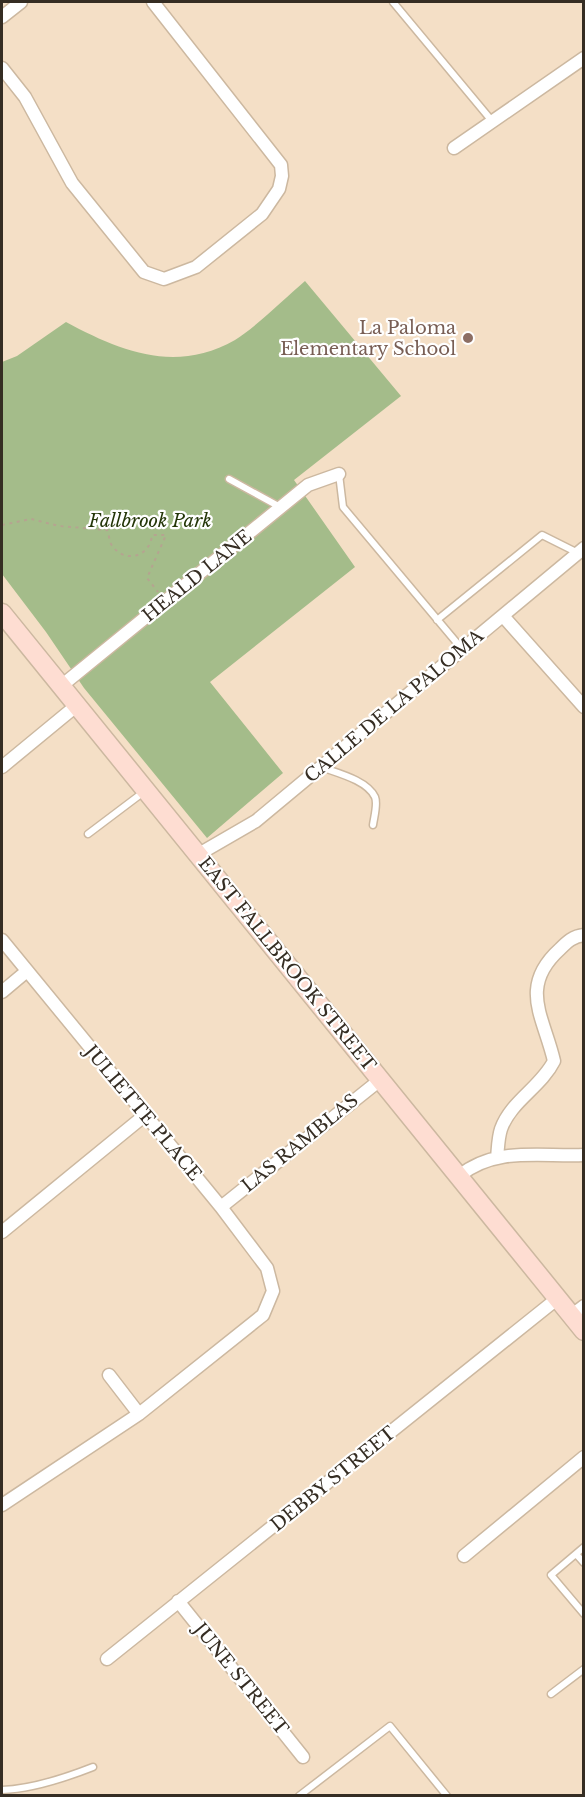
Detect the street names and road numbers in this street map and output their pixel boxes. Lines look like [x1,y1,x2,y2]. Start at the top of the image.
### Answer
street label: HEALD LANE [138,525,256,627]
street label: CALLE DE LA PALOMA [300,624,489,787]
street label: EAST FALLBROOK STREET [194,852,381,1076]
street label: JULIETTE PLACE [79,1039,206,1185]
street label: LAS RAMBLAS [237,1089,363,1197]
street label: DEBBY STREET [266,1422,400,1536]
street label: JUNE STREET [188,1617,293,1740]

